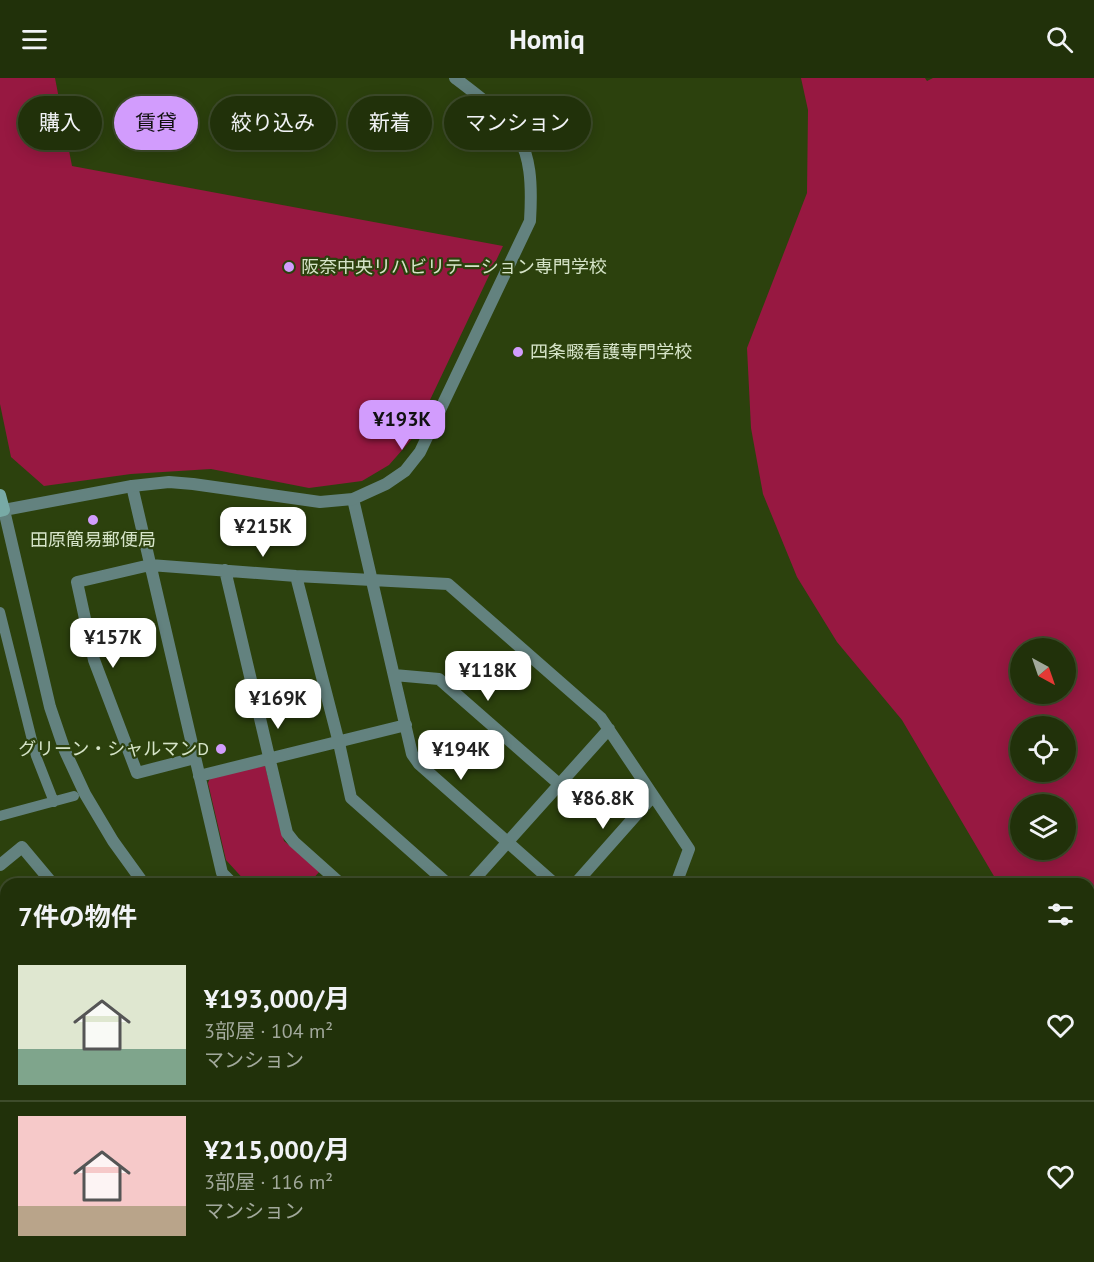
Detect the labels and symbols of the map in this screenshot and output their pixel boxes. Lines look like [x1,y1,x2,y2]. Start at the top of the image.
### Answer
place label: 阪奈中央リハビリテーション専門学校 [301,255,607,278]
marker: 阪奈中央リハビリテーション専門学校 [282,260,296,274]
place label: 四条畷看護専門学校 [530,340,692,363]
marker: 四条畷看護専門学校 [511,345,525,359]
pin: ¥193K [360,400,444,451]
pin: ¥215K [221,507,305,558]
marker: 田原簡易郵便局 [86,513,100,527]
place label: 田原簡易郵便局 [30,528,156,551]
pin: ¥157K [71,618,155,669]
north arrow [1010,638,1076,704]
pin: ¥118K [446,651,530,702]
pin: ¥169K [236,679,320,730]
pin: ¥194K [419,730,503,781]
place label: グリーン・シャルマンD [18,737,209,760]
marker: グリーン・シャルマンD [214,742,228,756]
pin: ¥86.8K [554,779,652,830]

